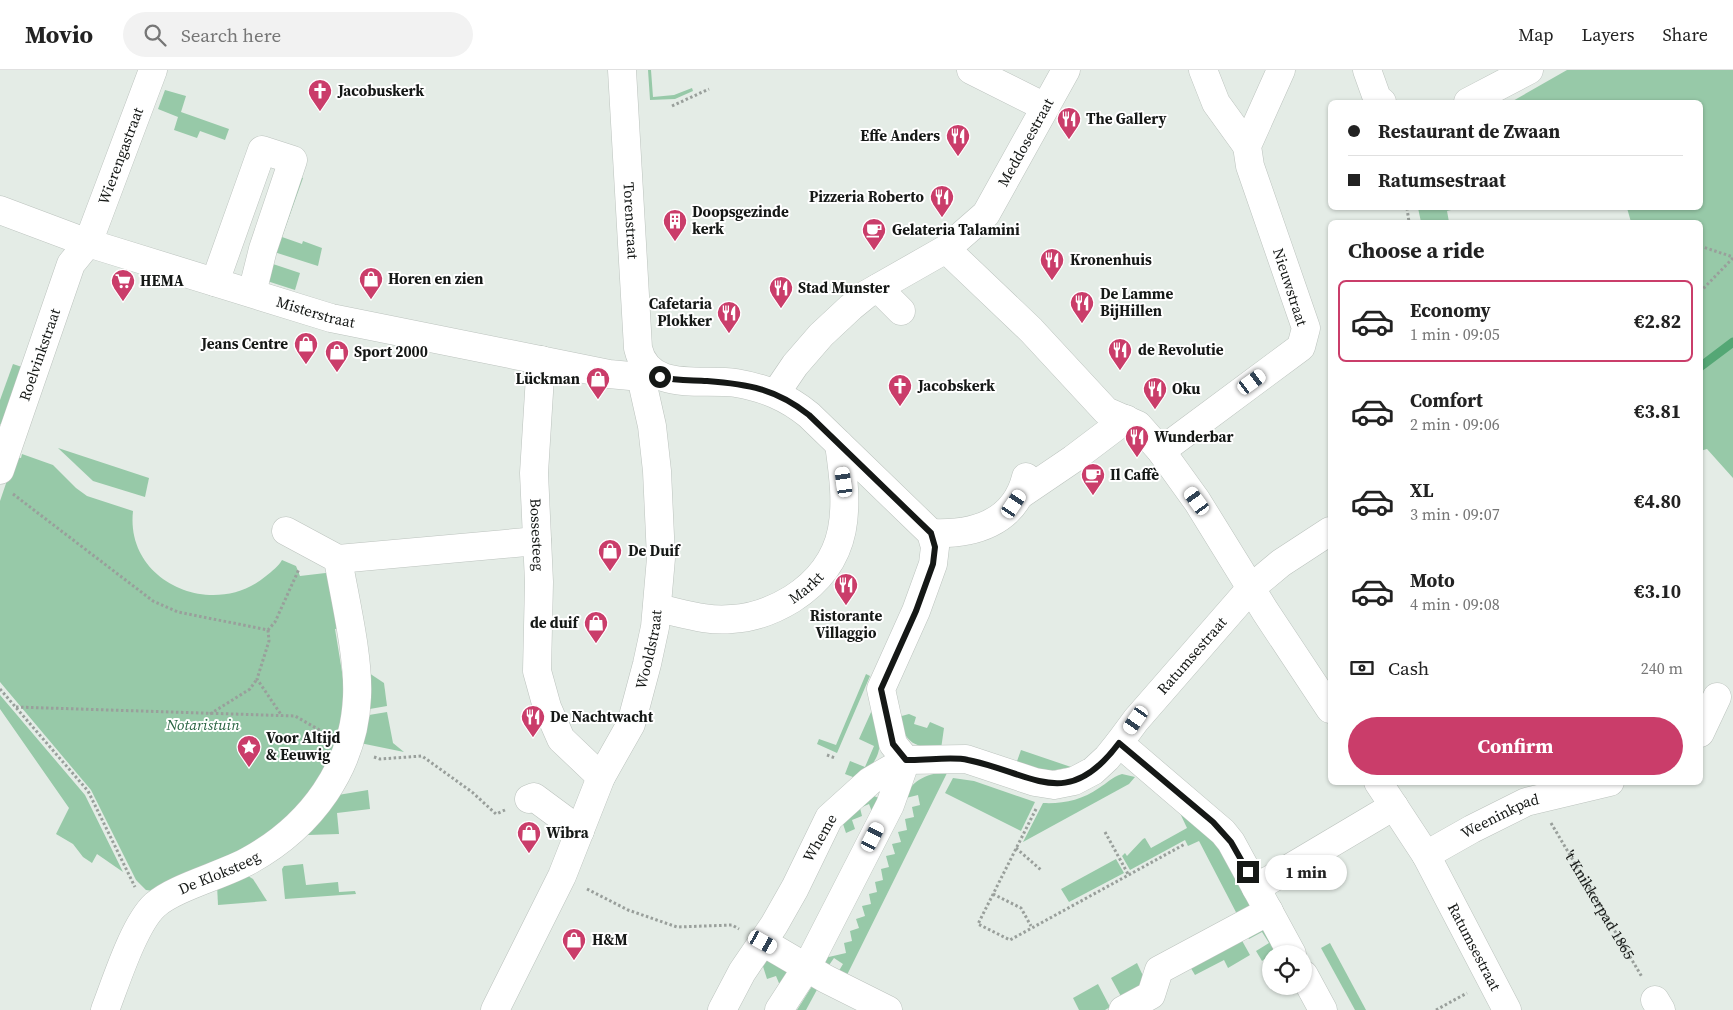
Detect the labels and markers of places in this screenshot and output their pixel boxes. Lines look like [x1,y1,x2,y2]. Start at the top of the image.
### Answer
church icon: Jacobuskerk [307,78,333,112]
place label: Jacobuskerk [337,80,424,101]
restaurant icon: The Gallery [1056,106,1082,140]
place label: The Gallery [1086,108,1167,129]
restaurant icon: Effe Anders [945,123,971,157]
place label: Effe Anders [860,125,940,146]
restaurant icon: Pizzeria Roberto [929,184,955,218]
place label: Pizzeria Roberto [809,186,925,207]
place label: Doopsgezinde kerk [692,201,789,239]
building icon: Doopsgezinde kerk [662,208,688,242]
cafe icon: Gelateria Talamini [861,217,887,251]
place label: Gelateria Talamini [892,219,1020,240]
restaurant icon: Kronenhuis [1039,247,1065,281]
place label: Kronenhuis [1070,249,1152,270]
shop icon: Horen en zien [358,266,384,300]
supermarket icon: HEMA [110,268,136,302]
place label: Horen en zien [388,268,484,289]
place label: HEMA [140,270,184,291]
restaurant icon: Stad Munster [768,275,794,309]
place label: Stad Munster [798,277,890,298]
place label: De Lamme BijHillen [1100,283,1173,321]
restaurant icon: De Lamme BijHillen [1069,290,1095,324]
place label: Cafetaria Plokker [649,293,713,331]
restaurant icon: Cafetaria Plokker [716,300,742,334]
shop icon: Jeans Centre [293,331,319,365]
place label: Jeans Centre [200,333,288,354]
restaurant icon: de Revolutie [1107,337,1133,371]
shop icon: Sport 2000 [324,339,350,373]
place label: de Revolutie [1138,339,1224,360]
place label: Sport 2000 [354,341,428,362]
shop icon: Lückman [585,366,611,400]
place label: Lückman [515,368,580,389]
church icon: Jacobskerk [887,373,913,407]
place label: Jacobskerk [917,375,995,396]
restaurant icon: Oku [1142,376,1168,410]
place label: Oku [1172,378,1200,399]
restaurant icon: Wunderbar [1124,424,1150,458]
place label: Wunderbar [1154,426,1234,447]
cafe icon: Il Caffè [1080,462,1106,496]
place label: Il Caffè [1110,464,1159,485]
shop icon: De Duif [597,538,623,572]
place label: De Duif [628,540,681,561]
restaurant icon: Ristorante Villaggio [833,572,859,606]
place label: Ristorante Villaggio [810,605,882,643]
shop icon: de duif [583,610,609,644]
place label: de duif [530,612,580,633]
restaurant icon: De Nachtwacht [520,704,546,738]
place label: De Nachtwacht [550,706,654,727]
place label: Voor Altijd & Eeuwig [266,727,341,765]
place icon: Voor Altijd & Eeuwig [236,734,262,768]
shop icon: Wibra [516,820,542,854]
place label: Wibra [546,822,590,843]
shop icon: H&M [561,927,587,961]
place label: H&M [592,929,628,950]

